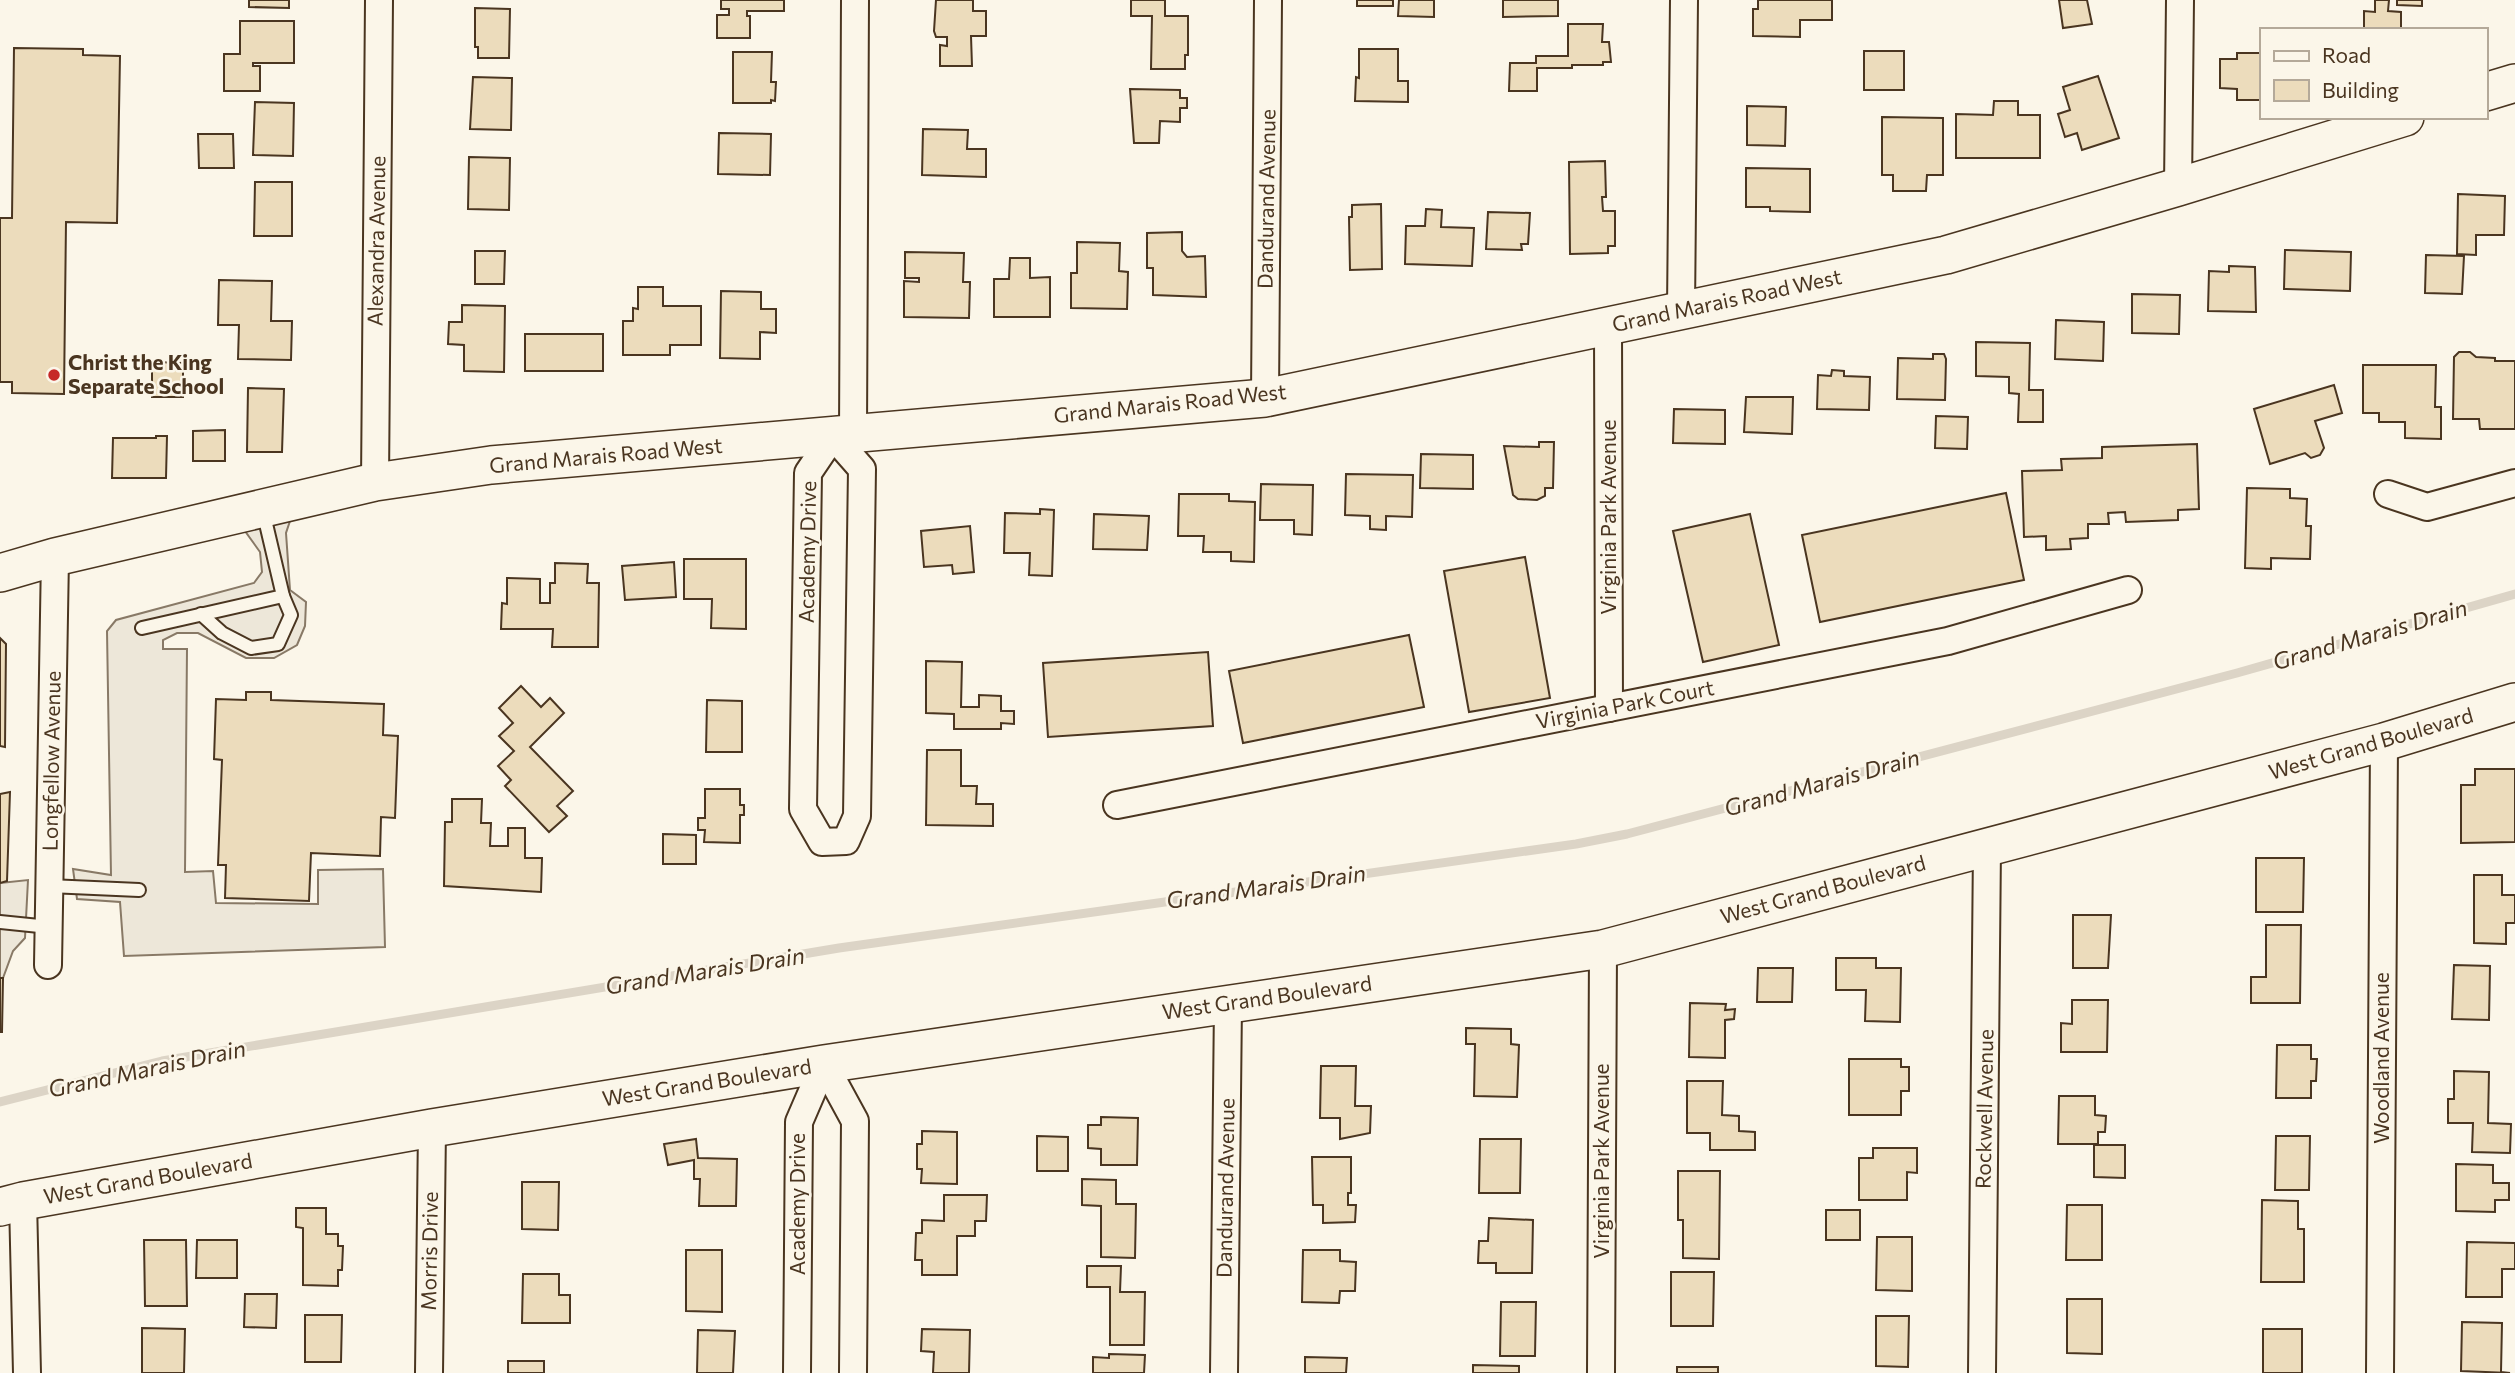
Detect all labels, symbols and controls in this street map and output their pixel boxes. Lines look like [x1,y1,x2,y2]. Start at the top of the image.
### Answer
legend [2260,28,2487,119]
text: Road [2322,42,2371,67]
text: Building [2322,77,2399,102]
street label: Dandurand Avenue [1251,109,1280,289]
street label: Alexandra Avenue [362,156,389,326]
street label: Grand Marais Road West [1610,263,1844,336]
place label: Christ the King Separate School [68,349,224,398]
marker: Christ the King Separate School [46,367,62,383]
street label: Grand Marais Road West [1052,378,1287,427]
street label: Virginia Park Avenue [1595,419,1620,615]
street label: Grand Marais Road West [488,432,723,477]
street label: Academy Drive [793,481,820,623]
water label: Grand Marais Drain [2269,593,2470,675]
street label: Longfellow Avenue [36,671,65,851]
street label: Virginia Park Court [1533,674,1716,733]
street label: West Grand Boulevard [2265,701,2476,784]
water label: Grand Marais Drain [1721,742,1923,822]
street label: West Grand Boulevard [1717,849,1928,928]
water label: Grand Marais Drain [1164,858,1368,914]
water label: Grand Marais Drain [603,940,806,1000]
street label: West Grand Boulevard [1160,969,1373,1024]
street label: Woodland Avenue [2368,972,2393,1144]
street label: Rockwell Avenue [1970,1029,1997,1189]
water label: Grand Marais Drain [45,1033,248,1103]
street label: West Grand Boulevard [600,1053,813,1110]
street label: Virginia Park Avenue [1588,1063,1613,1259]
street label: Dandurand Avenue [1210,1098,1239,1278]
street label: Academy Drive [784,1133,809,1275]
street label: West Grand Boulevard [41,1147,254,1208]
street label: Morris Drive [415,1191,442,1311]

